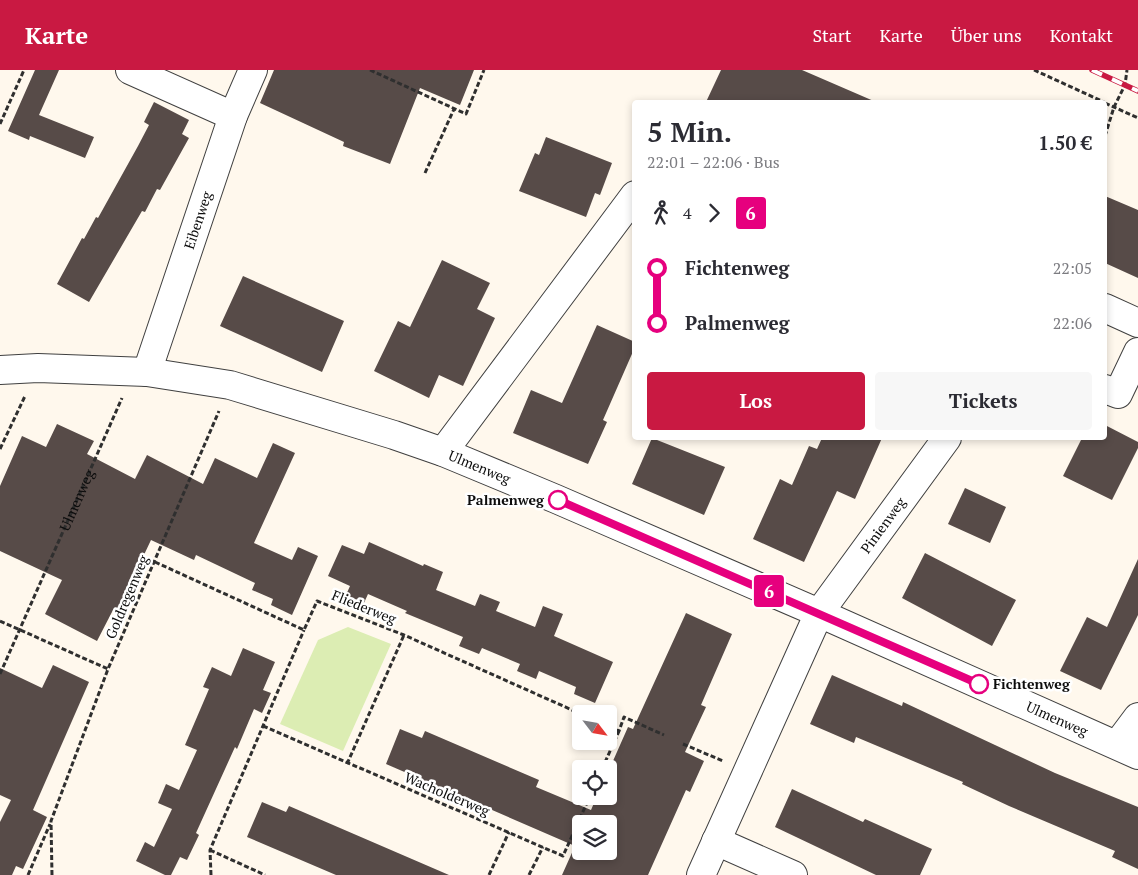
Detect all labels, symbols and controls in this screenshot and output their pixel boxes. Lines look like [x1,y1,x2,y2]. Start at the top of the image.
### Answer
text: Karte [25,19,88,51]
text: Start [812,23,851,47]
text: Karte [879,23,923,47]
text: Über uns [951,23,1022,47]
text: Kontakt [1050,23,1113,47]
text: 5 Min. [647,113,732,150]
text: 1.50 € [1038,130,1092,155]
text: 22:01 – 22:06 · Bus [647,151,780,173]
street label: Eibenweg [179,188,216,252]
icon: walk [647,199,675,227]
icon: forward [700,199,728,227]
text: 6 [746,201,756,225]
text: 4 [683,202,692,224]
text: Fichtenweg [685,255,789,280]
text: 22:05 [1053,257,1092,279]
text: Palmenweg [685,310,790,335]
text: 22:06 [1053,312,1092,334]
button: Los [647,372,865,430]
button: Tickets [875,372,1092,430]
street label: Ulmenweg [446,445,514,488]
street label: Ulmenweg [54,466,99,534]
place label: Palmenweg [467,490,545,509]
marker: Palmenweg [548,490,568,510]
street label: Pinienweg [856,493,910,557]
street label: Goldregenweg [100,552,153,641]
line badge: 6 [753,575,785,607]
text: 6 [764,579,774,603]
street label: Fliederweg [329,585,400,628]
marker: Fichtenweg [969,674,989,694]
place label: Fichtenweg [993,674,1071,693]
street label: Ulmenweg [1023,696,1092,741]
north arrow [572,705,618,750]
map controls [572,705,617,860]
button: locate [572,760,617,805]
street label: Wacholderweg [402,767,493,820]
button: layers [572,815,617,860]

